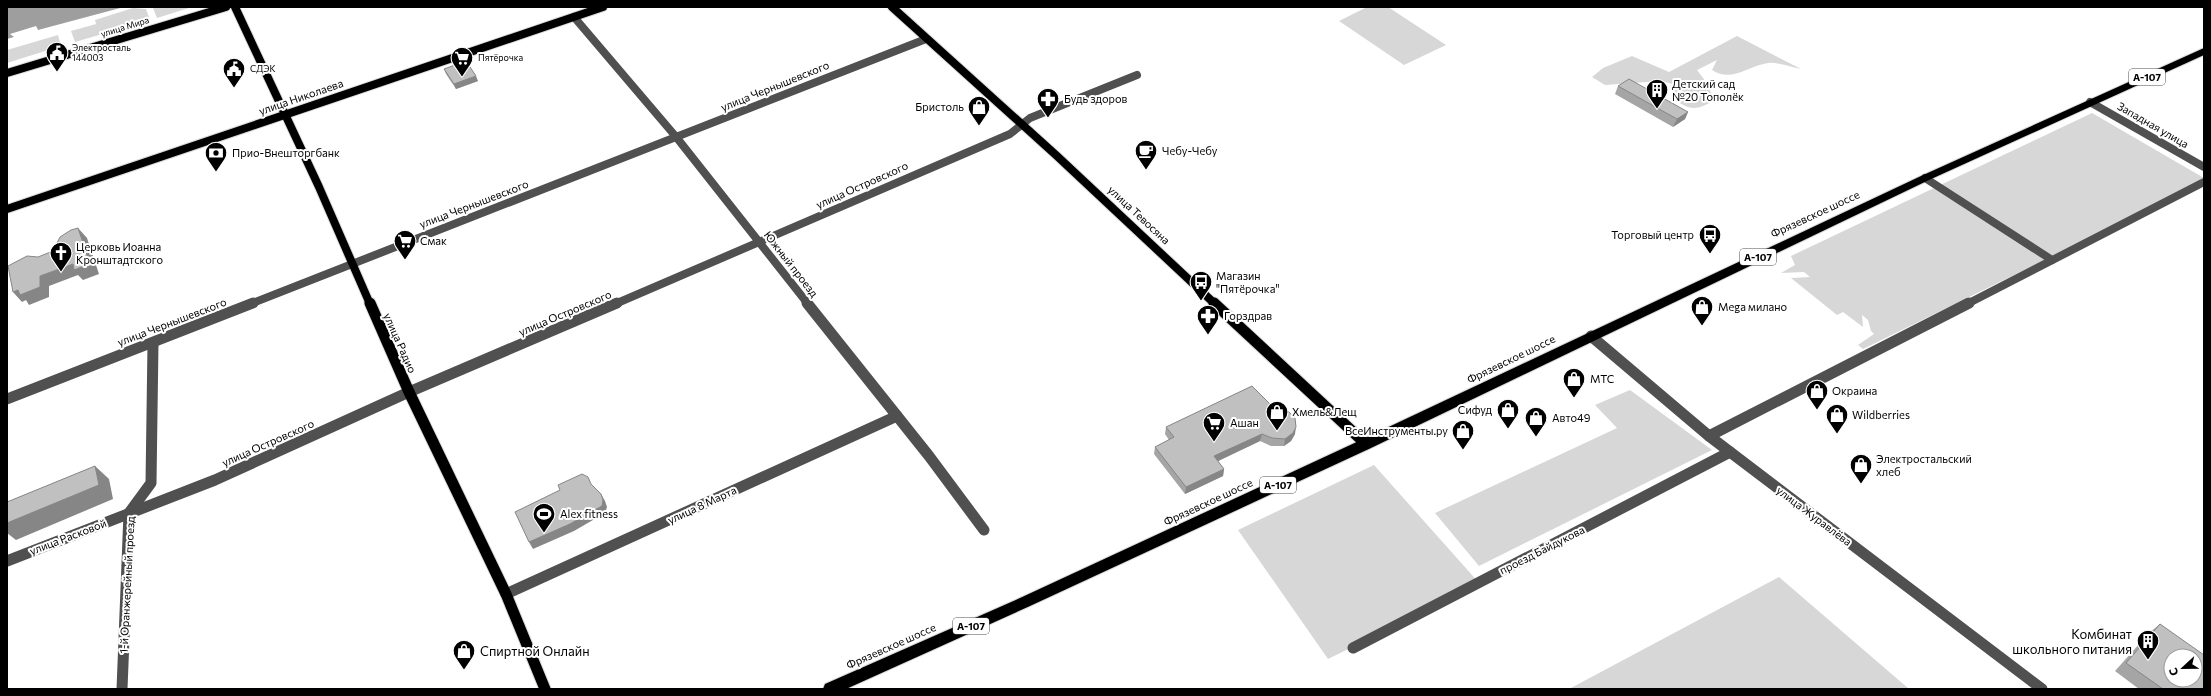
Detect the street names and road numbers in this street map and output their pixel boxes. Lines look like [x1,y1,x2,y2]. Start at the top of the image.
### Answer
street label: улица Мира [99,14,151,39]
street label: улица Чернышевского [719,58,831,113]
road number: А-107 [2129,69,2165,85]
street label: улица Николаева [257,76,345,117]
street label: Западная улица [2115,99,2191,150]
street label: улица Островского [814,158,910,211]
street label: улица Чернышевского [417,177,531,230]
street label: улица Тевосяна [1106,183,1173,247]
street label: Фрязевское шоссе [1768,187,1861,240]
street label: Южный проезд [762,228,822,300]
road number: А-107 [1740,249,1776,265]
street label: улица Островского [516,287,614,338]
street label: улица Чернышевского [115,295,229,348]
street label: улица Радио [381,311,420,375]
street label: Фрязевское шоссе [1465,331,1557,386]
street label: улица Островского [220,416,316,469]
street label: Фрязевское шоссе [1161,475,1254,528]
road number: А-107 [1260,477,1296,493]
street label: улица 8 Марта [665,483,738,526]
street label: улица Журавлёва [1774,483,1854,548]
street label: 1-й Оранжерейный проезд [116,515,137,654]
street label: улица Расковой [28,516,108,557]
street label: проезд Байдукова [1497,523,1586,577]
road number: А-107 [953,618,989,634]
street label: Фрязевское шоссе [844,620,938,671]

